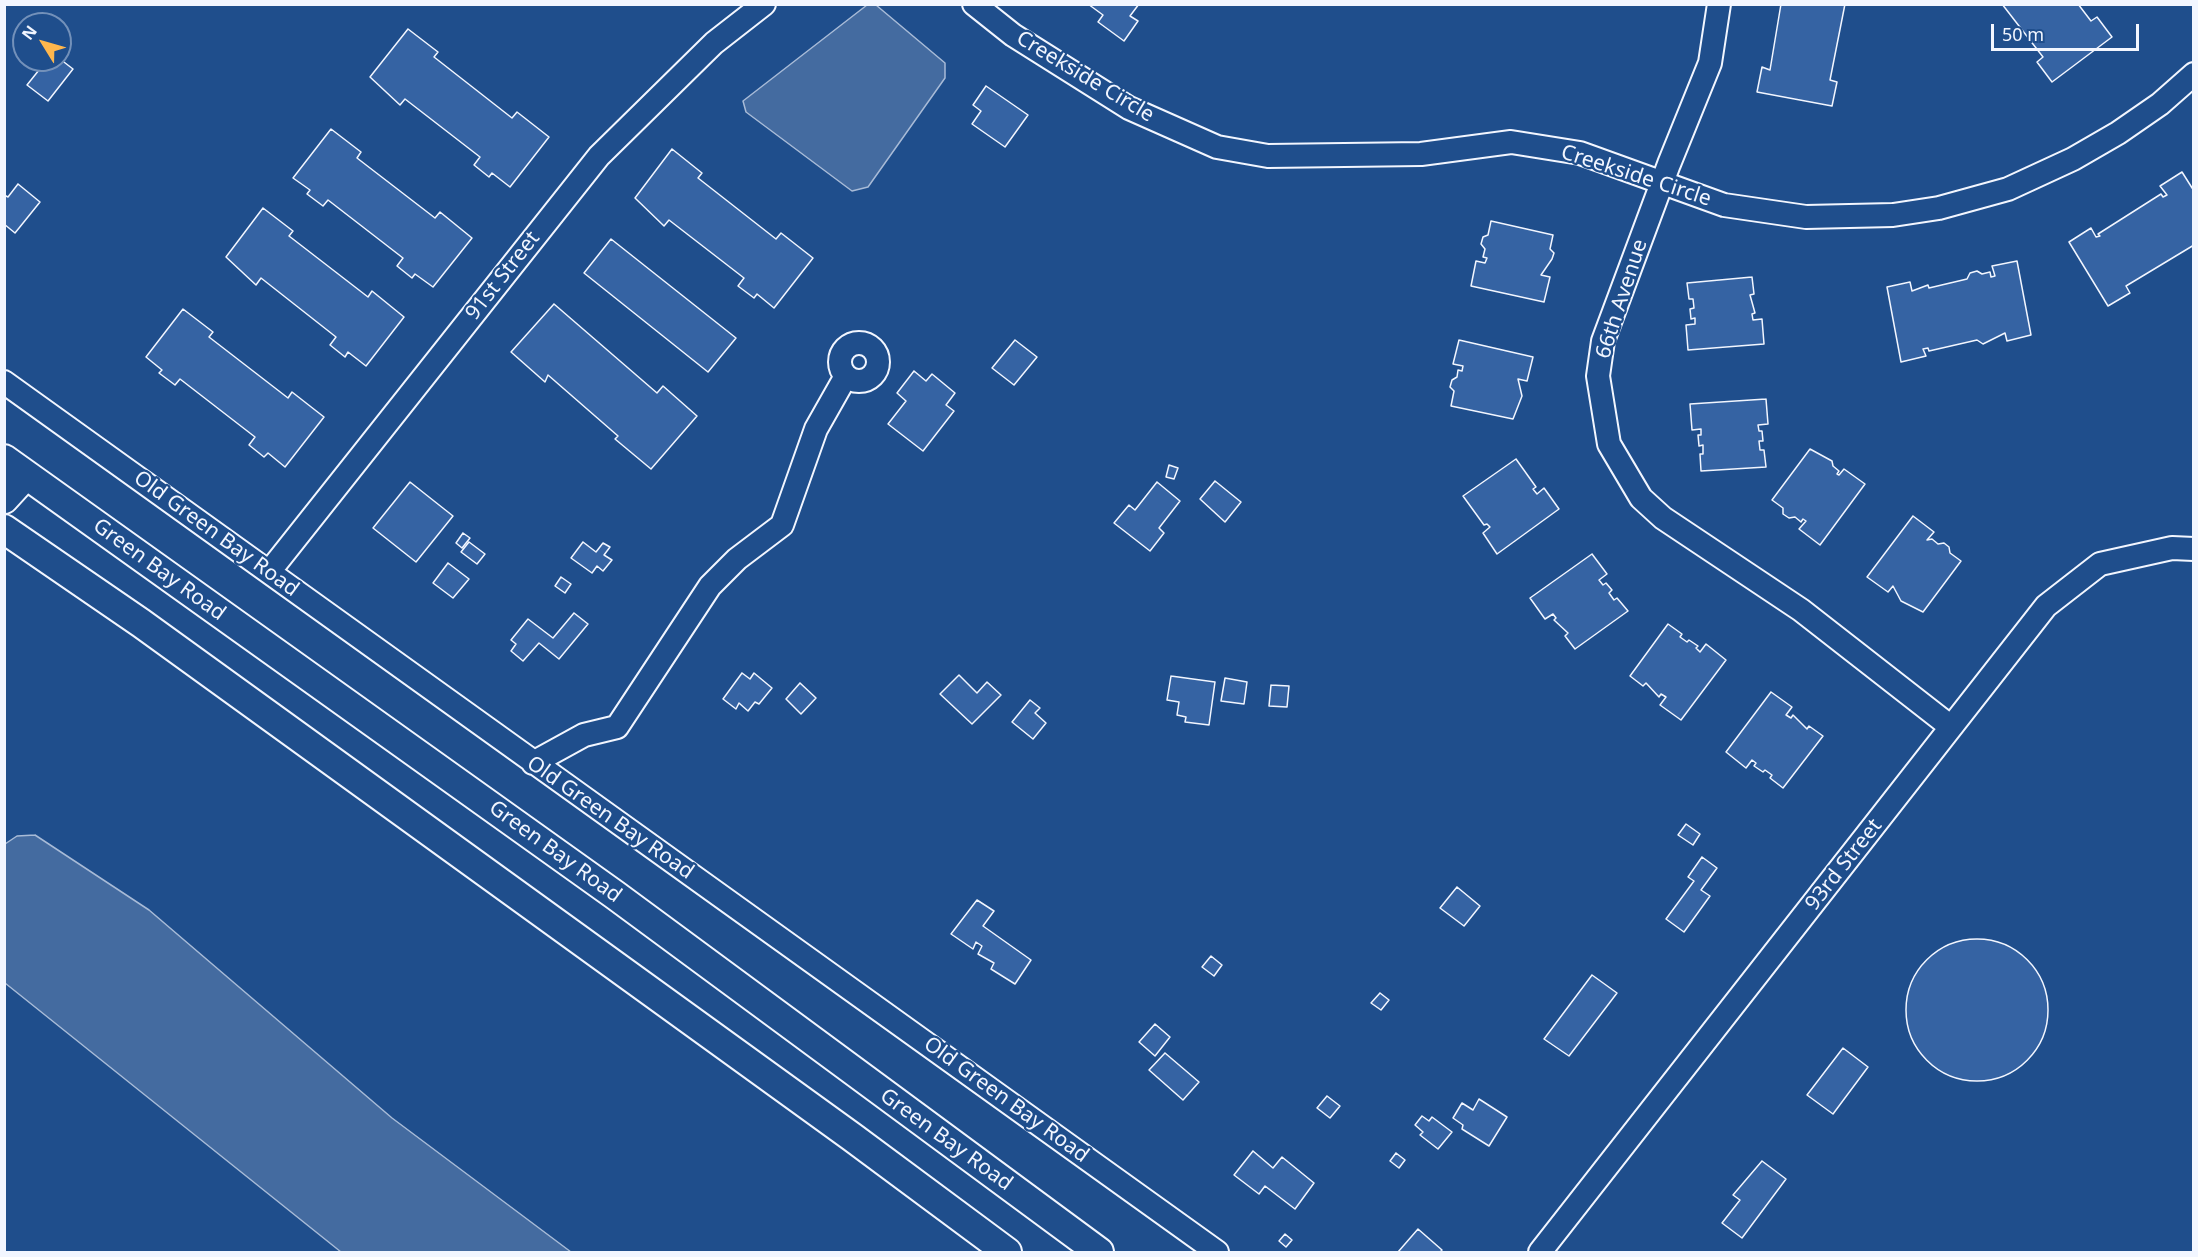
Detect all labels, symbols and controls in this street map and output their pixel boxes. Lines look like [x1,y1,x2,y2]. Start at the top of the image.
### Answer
north arrow [12,12,72,72]
scale bar [1994,12,2142,50]
text: N [17,21,42,44]
text: 50 m [2002,22,2044,46]
street label: Creekside Circle [1011,26,1159,128]
street label: Creekside Circle [1558,140,1714,212]
street label: 91st Street [461,227,545,325]
street label: 66th Avenue [1591,236,1653,362]
street label: Old Green Bay Road [129,466,303,602]
street label: Green Bay Road [88,513,230,627]
street label: Old Green Bay Road [522,751,698,885]
street label: Green Bay Road [484,795,626,909]
street label: 93rd Street [1800,814,1888,916]
street label: Old Green Bay Road [919,1032,1093,1168]
street label: Green Bay Road [875,1083,1017,1197]

